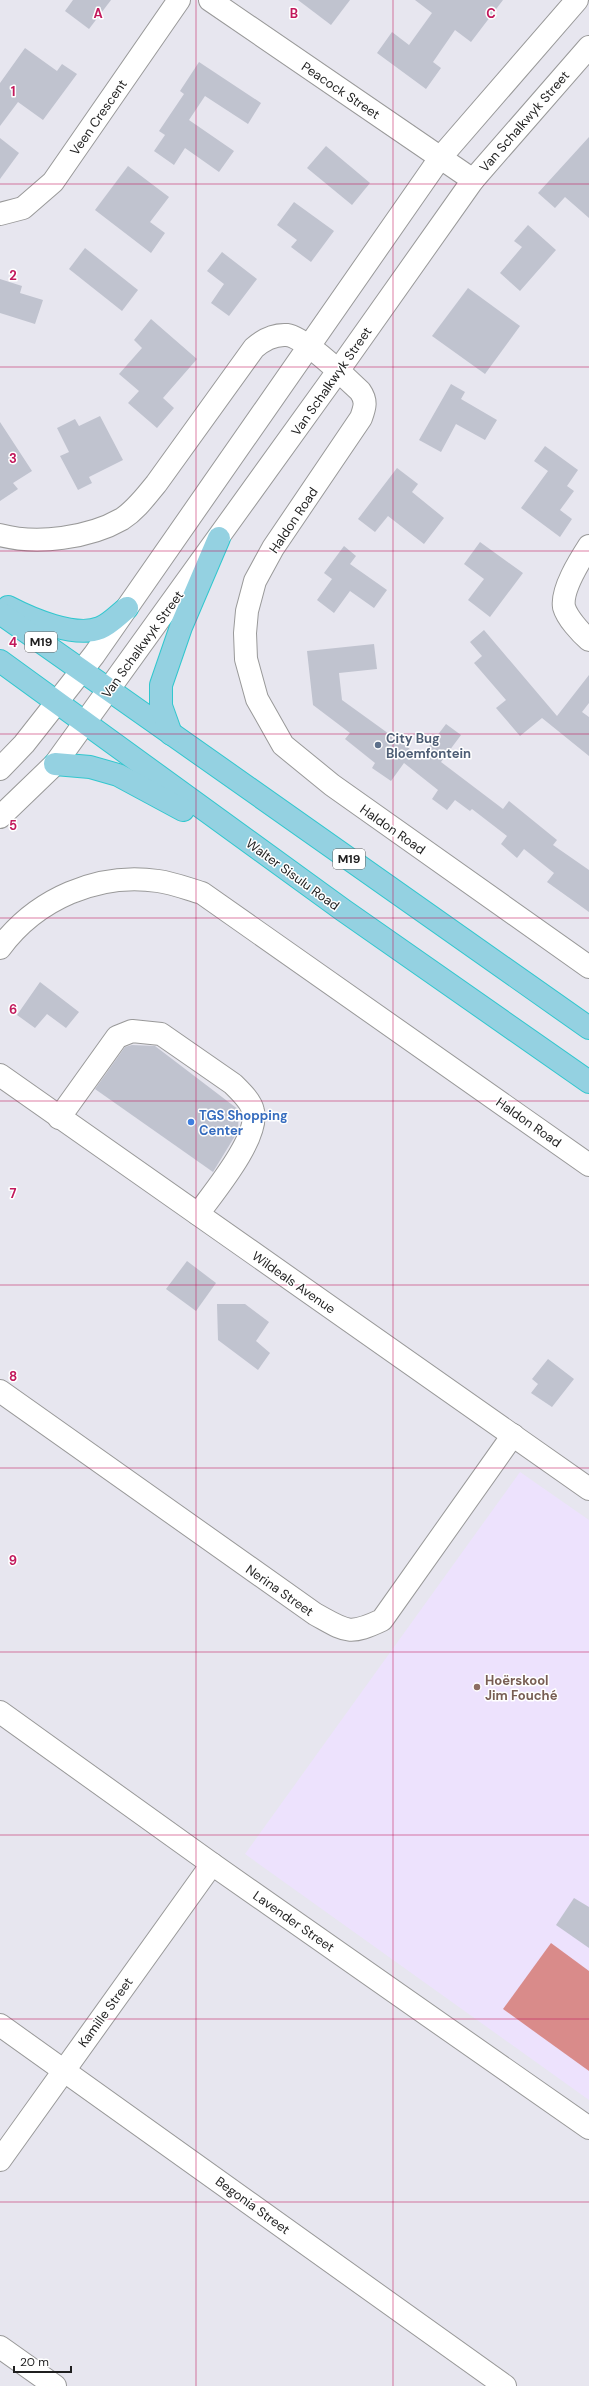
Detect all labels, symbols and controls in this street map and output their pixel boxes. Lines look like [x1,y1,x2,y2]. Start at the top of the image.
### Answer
text: A [93,5,103,22]
text: B [290,5,298,22]
text: C [486,5,496,22]
street label: Peacock Street [298,58,383,123]
street label: Van Schalkwyk Street [476,67,573,176]
street label: Veen Crescent [66,76,131,158]
text: 1 [11,83,15,100]
text: 2 [9,267,17,284]
street label: Van Schalkwyk Street [287,324,375,439]
text: 3 [9,450,17,467]
street label: Haldon Road [265,484,322,556]
street label: Van Schalkwyk Street [98,587,187,701]
road number: M19 [25,632,57,652]
text: 4 [9,634,17,651]
place label: City Bug Bloemfontein [386,730,471,762]
marker: City Bug Bloemfontein [373,740,383,750]
street label: Haldon Road [357,801,429,858]
text: 5 [9,817,17,834]
street label: Walter Sisulu Road [243,835,343,914]
road number: M19 [333,849,365,869]
text: 6 [9,1001,17,1018]
street label: Haldon Road [493,1094,565,1151]
place label: TGS Shopping Center [199,1107,288,1139]
marker: TGS Shopping Center [186,1117,196,1127]
text: 7 [10,1185,17,1202]
street label: Wildeals Avenue [249,1247,339,1318]
text: 8 [9,1368,17,1385]
text: 9 [9,1552,17,1569]
street label: Nerina Street [242,1561,317,1620]
place label: Hoërskool Jim Fouché [485,1672,558,1704]
marker: Hoërskool Jim Fouché [472,1682,482,1692]
street label: Lavender Street [250,1887,338,1956]
street label: Kamille Street [74,1974,137,2051]
street label: Begonia Street [212,2173,293,2238]
scale bar [14,2348,71,2374]
text: 20 m [20,2354,49,2370]

